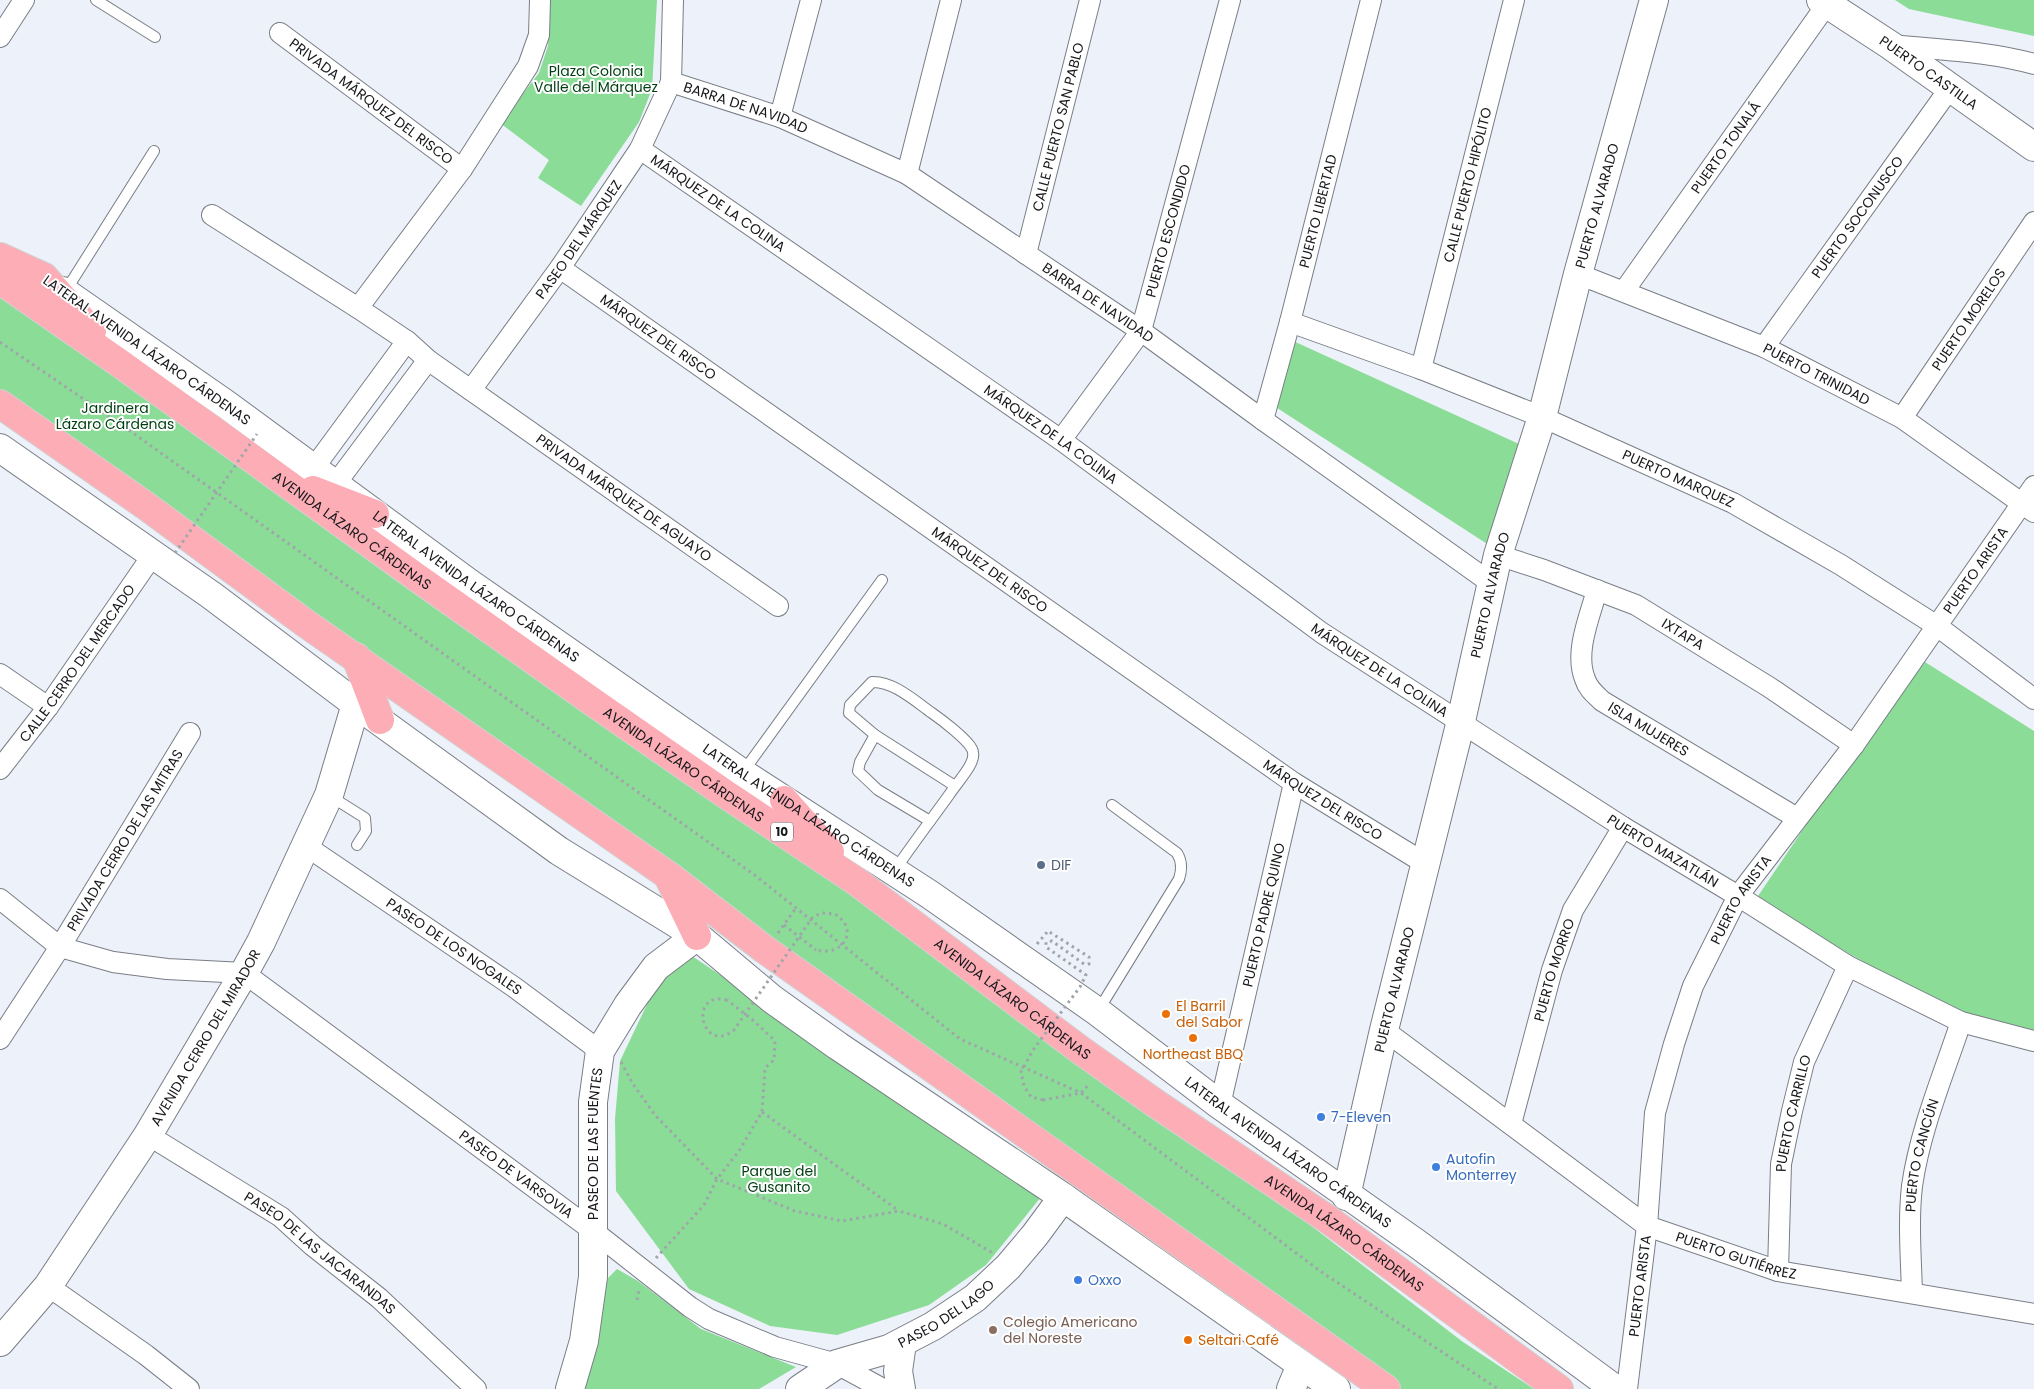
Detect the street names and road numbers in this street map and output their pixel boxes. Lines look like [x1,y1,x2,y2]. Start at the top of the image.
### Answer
street label: PUERTO CASTILLA [1876,31,1982,114]
street label: PRIVADA MÁRQUEZ DEL RISCO [285,33,457,169]
street label: CALLE PUERTO SAN PABLO [1027,40,1089,213]
street label: BARRA DE NAVIDAD [681,77,811,138]
street label: PUERTO TONALÁ [1686,97,1765,198]
street label: CALLE PUERTO HIPÓLITO [1438,105,1497,264]
street label: PUERTO ALVARADO [1570,141,1624,270]
street label: MÁRQUEZ DE LA COLINA [647,149,790,257]
street label: PUERTO LIBERTAD [1294,152,1342,270]
street label: PUERTO SOCONUSCO [1807,152,1908,282]
street label: PUERTO ESCONDIDO [1141,162,1195,299]
street label: PASEO DEL MÁRQUEZ [531,176,626,303]
street label: BARRA DE NAVIDAD [1038,258,1158,347]
street label: PUERTO MORELOS [1927,264,2010,375]
street label: LATERAL AVENIDA LÁZARO CÁRDENAS [39,270,255,430]
street label: MÁRQUEZ DEL RISCO [596,289,720,385]
street label: PUERTO TRINIDAD [1760,338,1874,410]
street label: MÁRQUEZ DE LA COLINA [980,380,1122,489]
street label: PRIVADA MÁRQUEZ DE AGUAYO [532,429,716,566]
street label: PUERTO MARQUEZ [1619,445,1738,512]
street label: AVENIDA LÁZARO CÁRDENAS [268,466,436,595]
street label: LATERAL AVENIDA LÁZARO CÁRDENAS [369,506,584,667]
street label: MÁRQUEZ DEL RISCO [928,522,1052,617]
street label: PUERTO ARISTA [1938,523,2013,618]
street label: PUERTO ALVARADO [1465,529,1515,660]
street label: CALLE CERRO DEL MERCADO [14,580,140,746]
street label: IXTAPA [1658,613,1708,655]
street label: MÁRQUEZ DE LA COLINA [1307,618,1452,722]
street label: ISLA MUJERES [1604,697,1693,761]
street label: AVENIDA LÁZARO CÁRDENAS [599,702,768,827]
street label: LATERAL AVENIDA LÁZARO CÁRDENAS [699,739,919,892]
street label: PRIVADA CERRO DE LAS MITRAS [62,745,188,935]
street label: MÁRQUEZ DEL RISCO [1259,754,1386,845]
street label: PUERTO MAZATLÁN [1603,809,1722,892]
road number: 10 [771,822,793,842]
street label: PUERTO PADRE QUINO [1237,841,1290,989]
street label: PUERTO ARISTA [1705,851,1776,948]
street label: PASEO DE LOS NOGALES [382,893,526,1000]
street label: PUERTO MORRO [1529,916,1579,1024]
street label: PUERTO ALVARADO [1369,925,1419,1054]
street label: AVENIDA LÁZARO CÁRDENAS [930,933,1095,1064]
street label: AVENIDA CERRO DEL MIRADOR [146,946,265,1130]
street label: PUERTO CARRILLO [1771,1051,1816,1172]
street label: PASEO DE LAS FUENTES [583,1066,608,1220]
street label: LATERAL AVENIDA LÁZARO CÁRDENAS [1182,1072,1394,1232]
street label: PUERTO CANCÚN [1900,1096,1944,1212]
street label: PASEO DE VARSOVIA [455,1125,578,1223]
street label: AVENIDA LÁZARO CÁRDENAS [1261,1169,1425,1295]
street label: PASEO DE LAS JACARANDAS [240,1187,400,1319]
street label: PUERTO GUTIÉRREZ [1673,1227,1798,1284]
street label: PUERTO ARISTA [1624,1234,1656,1338]
street label: PASEO DEL LAGO [894,1275,999,1353]

